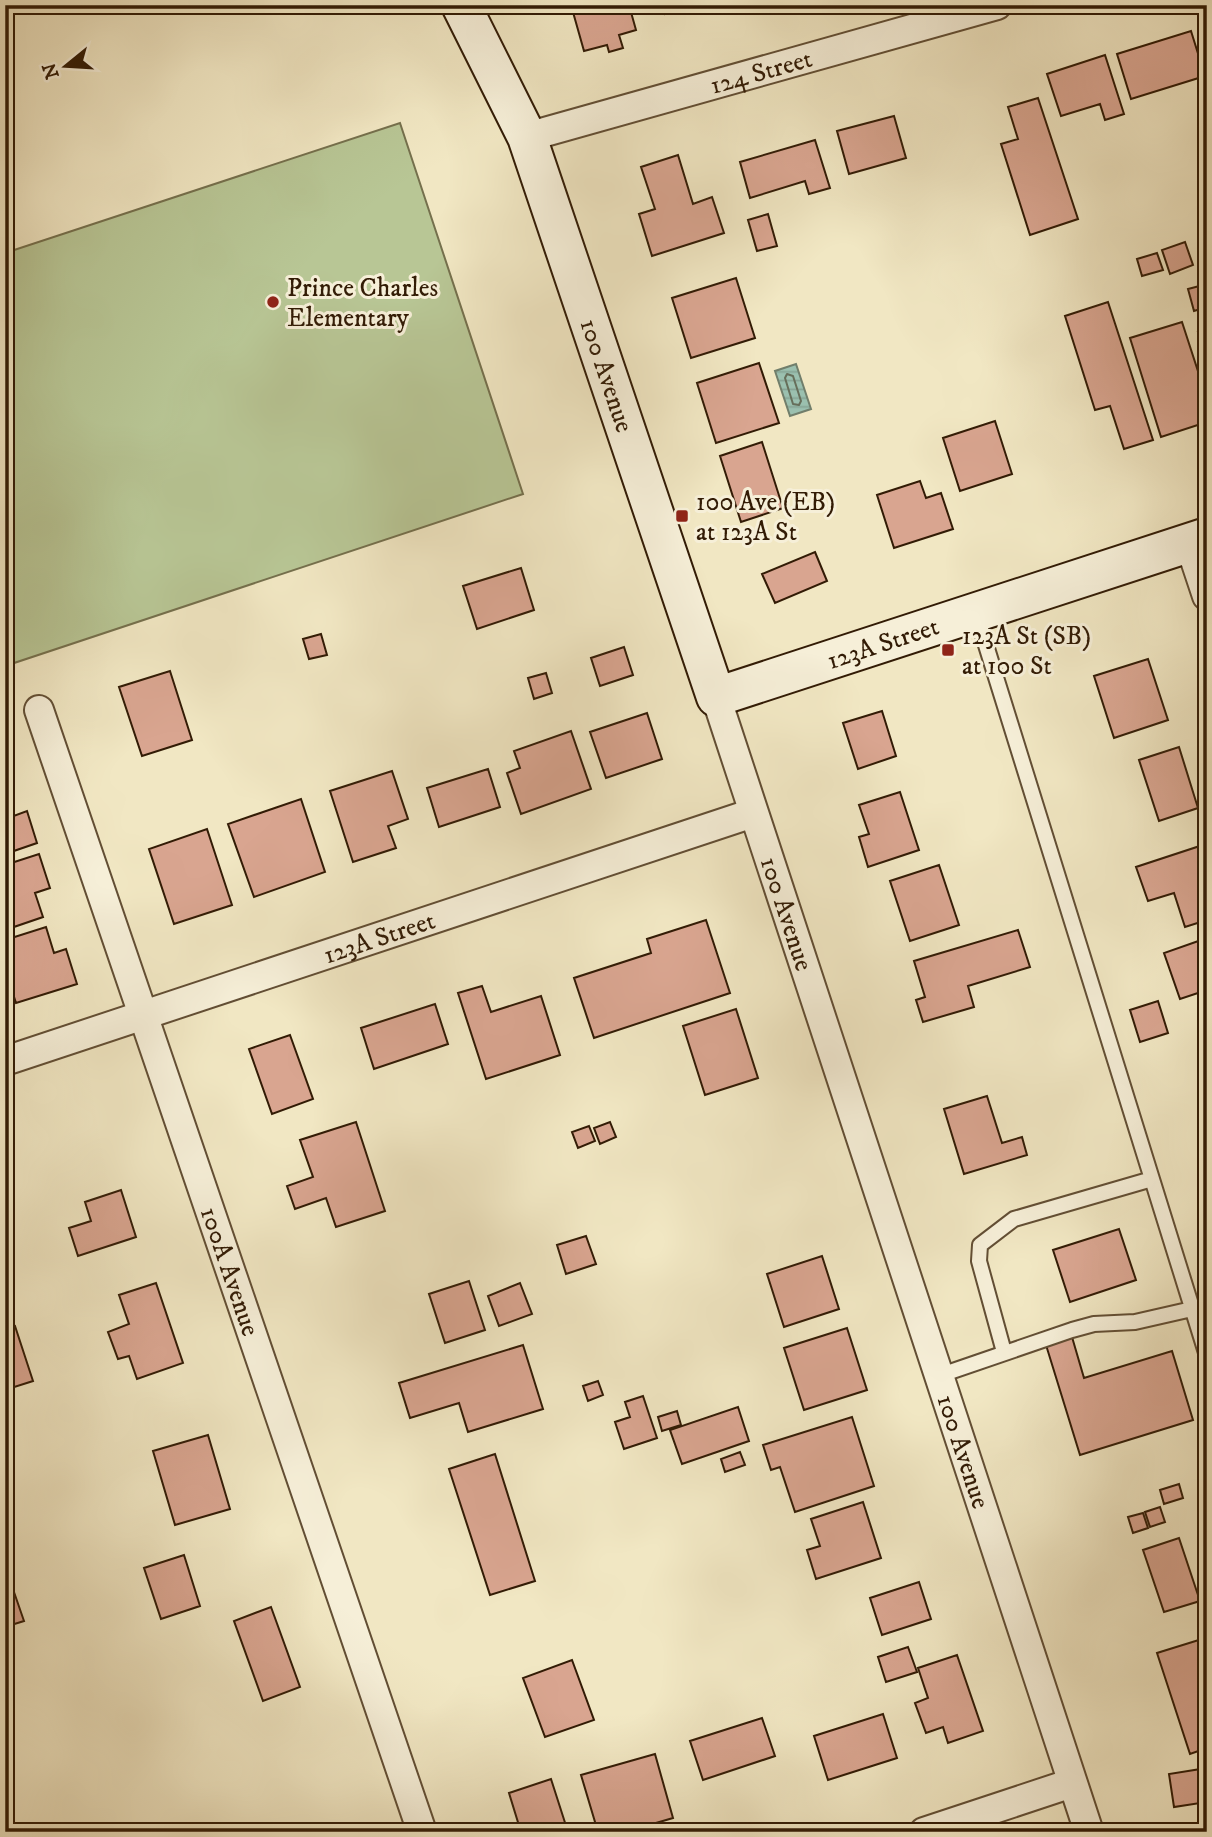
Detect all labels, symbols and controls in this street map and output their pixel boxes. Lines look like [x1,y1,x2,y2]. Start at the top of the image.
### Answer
north arrow [32,32,102,102]
street label: 124 Street [707,43,816,103]
text: N [38,59,65,82]
place label: Prince Charles Elementary [287,272,438,335]
marker: Prince Charles Elementary [265,294,281,310]
street label: 100 Avenue [571,314,640,437]
place label: 100 Ave (EB) at 123A St [696,486,835,549]
marker: 100 Ave (EB) at 123A St [674,508,690,524]
street label: 123A Street [823,610,943,678]
place label: 123A St (SB) at 100 St [962,620,1091,683]
marker: 123A St (SB) at 100 St [940,642,956,658]
street label: 100 Avenue [752,853,820,975]
street label: 123A Street [319,905,440,972]
street label: 100A Avenue [192,1203,267,1341]
street label: 100 Avenue [928,1391,997,1513]

